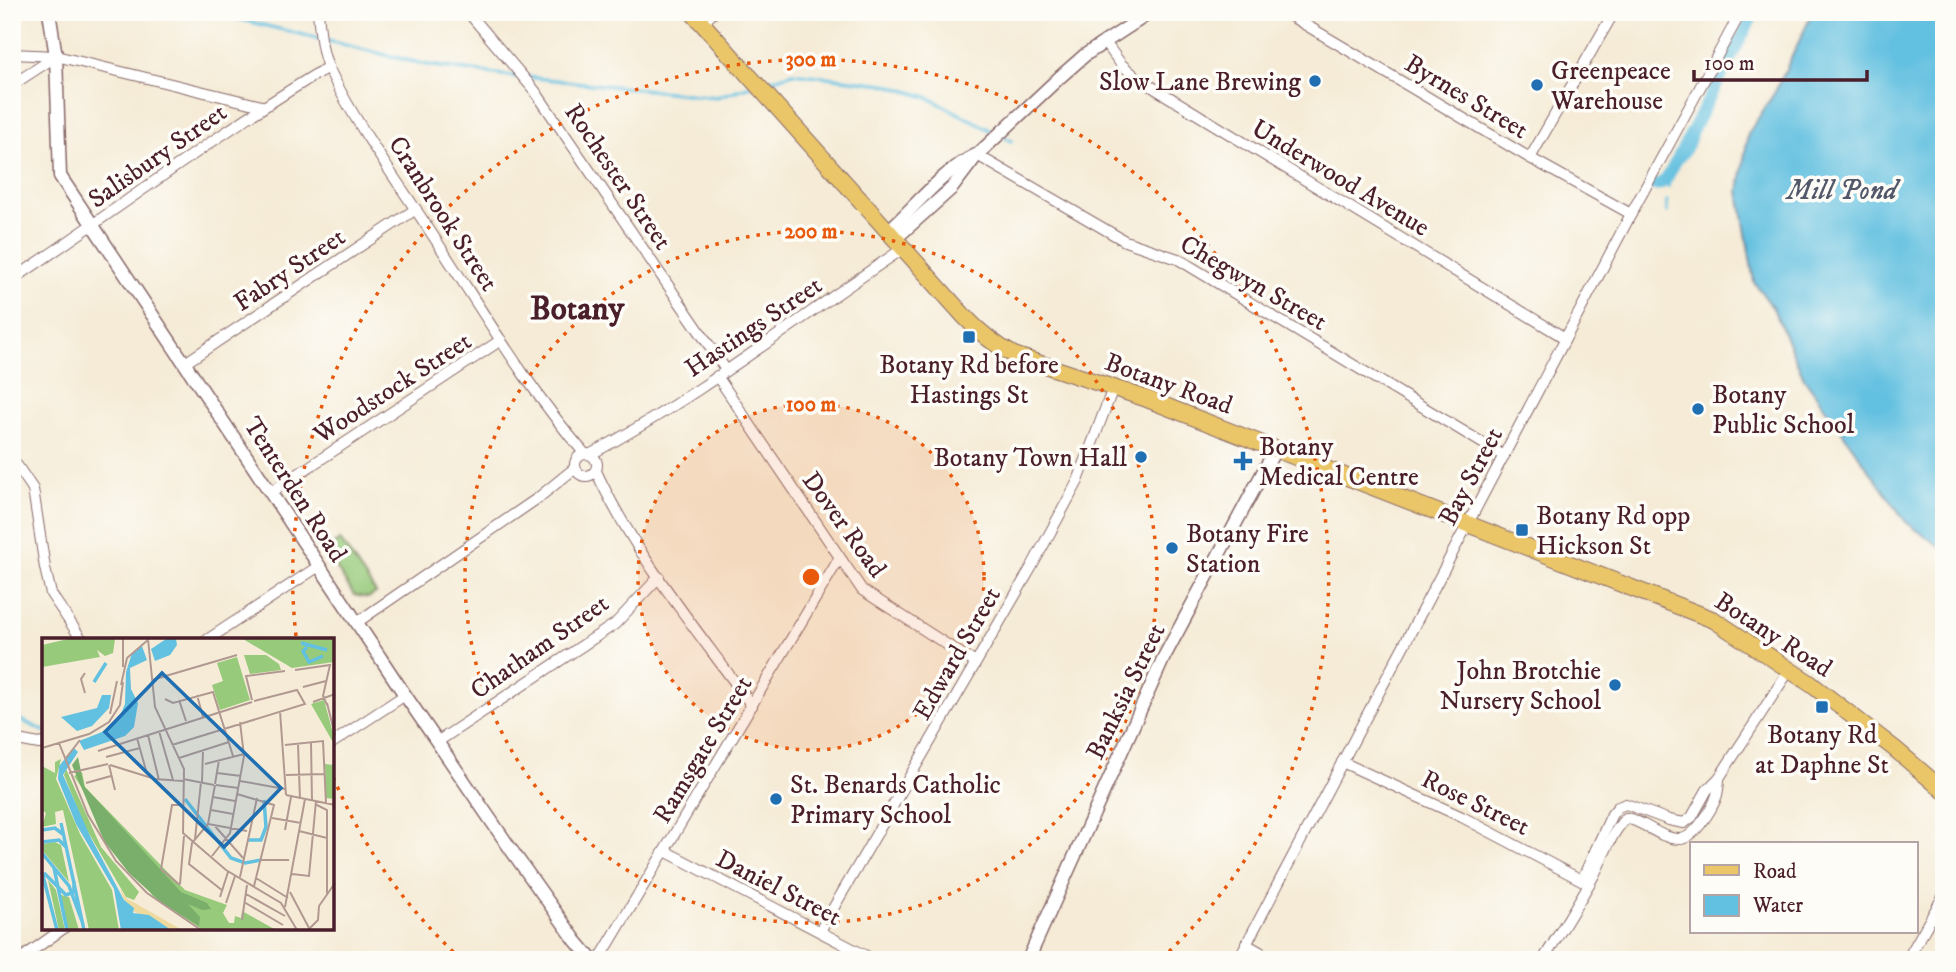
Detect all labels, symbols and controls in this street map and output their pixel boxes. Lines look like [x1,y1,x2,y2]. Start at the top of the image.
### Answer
scale bar [1694,38,1867,82]
text: 300 m [786,47,837,73]
street label: Byrnes Street [1398,47,1534,147]
text: 100 m [1704,51,1755,77]
place label: Greenpeace Warehouse [1550,55,1671,118]
place label: Slow Lane Brewing [1099,66,1301,99]
marker: Slow Lane Brewing [1307,73,1323,89]
marker: Greenpeace Warehouse [1529,77,1545,93]
street label: Salisbury Street [82,96,234,216]
street label: Rochester Street [557,97,679,256]
street label: Underwood Avenue [1245,112,1435,244]
street label: Cranbrook Street [380,130,505,298]
water label: Mill Pond [1785,173,1901,208]
text: 200 m [784,219,838,245]
street label: Fabry Street [228,221,352,320]
street label: Chegwyn Street [1174,228,1333,339]
street label: Hastings Street [679,269,829,385]
district label: Botany [530,289,625,330]
street label: Woodstock Street [307,325,478,452]
marker: Botany Rd before Hastings St [961,329,977,345]
street label: Botany Road [1100,346,1237,423]
place label: Botany Rd before Hastings St [879,349,1059,412]
place label: Botany Public School [1712,379,1855,442]
text: 100 m [786,392,836,418]
marker: Botany Public School [1690,401,1706,417]
street label: Tenterden Road [236,411,354,569]
street label: Bay Street [1432,422,1511,532]
place label: Botany Medical Centre [1259,431,1419,494]
place label: Botany Town Hall [933,442,1127,475]
marker: Botany Town Hall [1133,449,1149,465]
marker: Botany Medical Centre [1233,451,1253,471]
street label: Dover Road [794,465,893,584]
place label: Botany Rd opp Hickson St [1536,500,1690,563]
place label: Botany Fire Station [1186,518,1309,581]
marker: Botany Rd opp Hickson St [1514,522,1530,538]
marker: Botany Fire Station [1164,540,1180,556]
centre of rings [799,565,823,589]
street label: Edward Street [906,581,1009,726]
street label: Botany Road [1708,585,1838,685]
street label: Chatham Street [464,587,616,707]
street label: Banksia Street [1079,618,1174,765]
inset map [42,638,334,930]
place label: John Brotchie Nursery School [1440,655,1601,718]
street label: Ramsgate Street [646,670,760,830]
marker: John Brotchie Nursery School [1607,677,1623,693]
marker: Botany Rd at Daphne St [1814,699,1830,715]
place label: Botany Rd at Daphne St [1755,719,1889,782]
street label: Rose Street [1416,763,1535,844]
place label: St. Benards Catholic Primary School [790,769,1001,832]
marker: St. Benards Catholic Primary School [768,791,784,807]
legend [1690,842,1918,934]
street label: Daniel Street [710,843,847,934]
text: Road [1753,859,1797,885]
text: Water [1752,893,1803,919]

